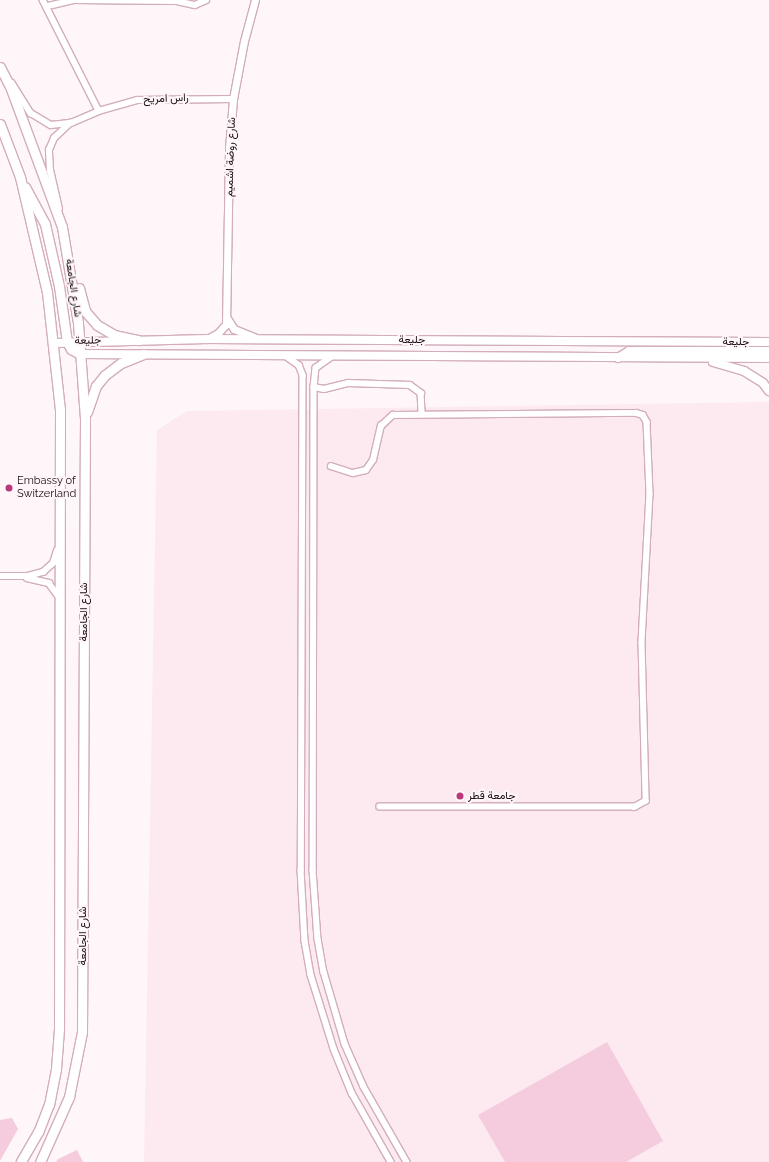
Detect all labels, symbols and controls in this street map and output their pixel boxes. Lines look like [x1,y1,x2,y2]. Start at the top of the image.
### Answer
street label: راس امريح [143,92,189,106]
street label: شارع روضة اشميم [223,117,239,197]
street label: شارع الجامعة [62,258,84,318]
street label: جليعة [399,333,425,347]
street label: جليعة [74,334,102,348]
street label: جليعة [723,335,749,349]
place label: Embassy of Switzerland [17,475,76,501]
marker: Embassy of Switzerland [4,483,14,493]
street label: شارع الجامعة [77,583,91,641]
place label: جامعة قطر [468,789,516,803]
marker: جامعة قطر [455,791,465,801]
street label: شارع الجامعة [76,907,90,965]

